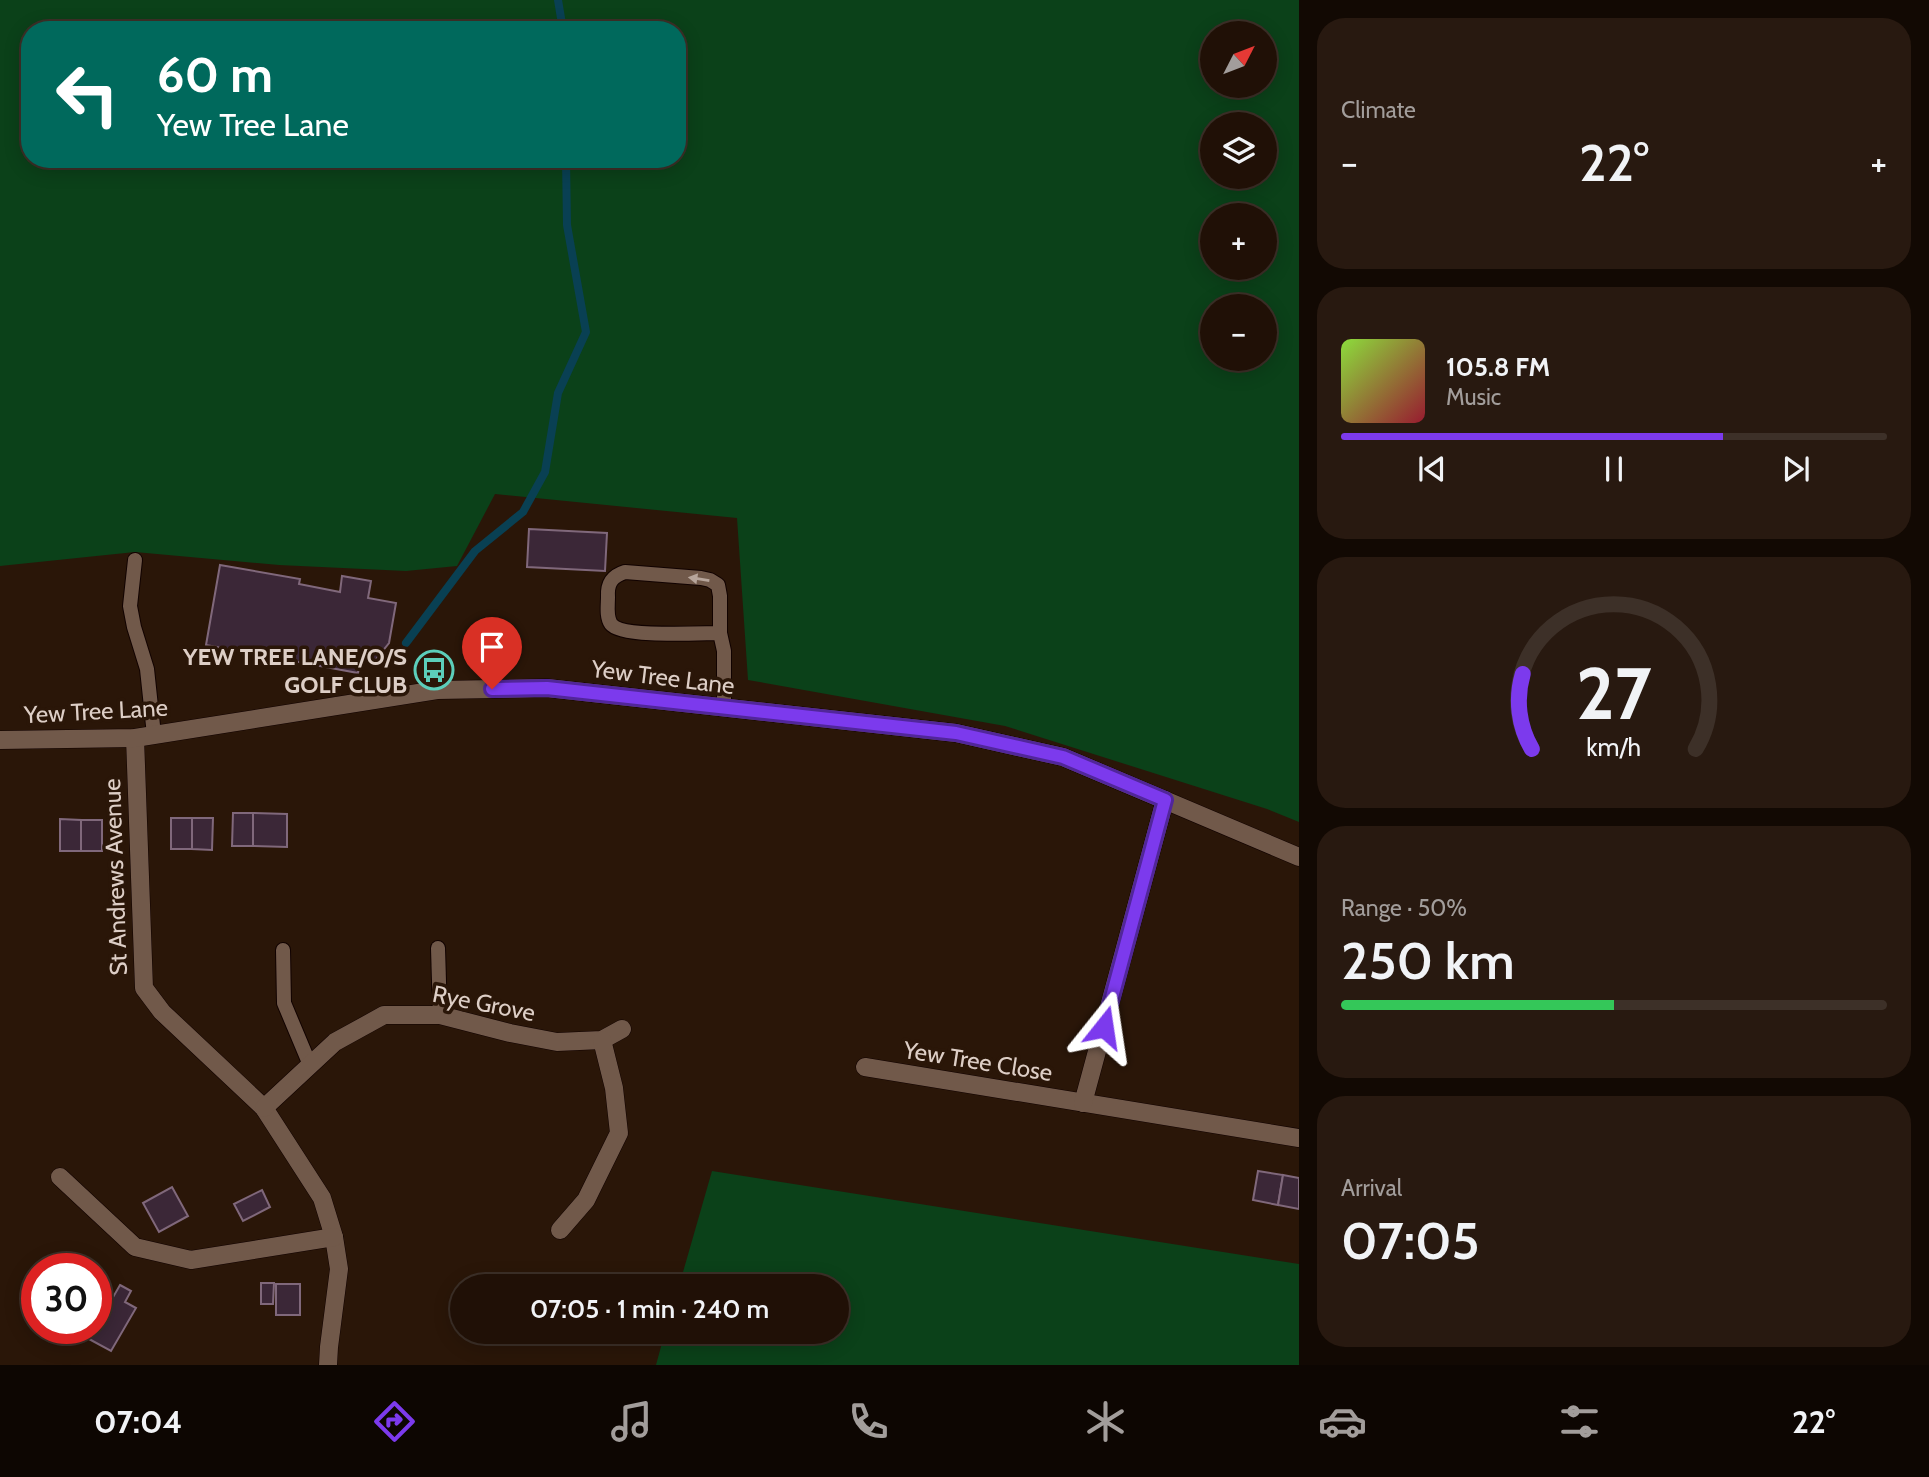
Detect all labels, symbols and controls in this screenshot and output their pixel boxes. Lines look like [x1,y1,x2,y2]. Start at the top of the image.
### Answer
north arrow [1200,21,1278,98]
map controls [1200,21,1277,371]
text: 60 m [157,45,273,104]
icon: left [42,49,133,140]
text: Climate [1341,96,1416,124]
text: Yew Tree Lane [157,105,349,144]
button: layers [1200,112,1277,189]
text: 22° [1579,131,1649,194]
text: − [1341,139,1358,186]
text: + [1870,139,1887,186]
button: + [1200,203,1277,280]
button: − [1200,294,1277,371]
text: 105.8 FM [1446,351,1550,383]
text: Music [1446,383,1501,411]
icon: previous [1413,450,1451,488]
icon: pause [1595,450,1633,488]
icon: next [1777,450,1815,488]
one-way arrow [688,573,710,584]
pin [462,617,522,689]
icon: arrive [473,628,511,666]
place label: YEW TREE LANE/O/S GOLF CLUB [182,642,407,699]
bus stop icon: YEW TREE LANE/O/S GOLF CLUB [413,649,455,691]
text: 27 [1576,649,1652,737]
street label: Yew Tree Lane [589,654,736,700]
street label: Yew Tree Lane [22,693,169,729]
text: km/h [1587,731,1641,761]
street label: St Andrews Avenue [97,778,133,976]
text: Range · 50% [1341,894,1467,922]
text: 250 km [1341,929,1515,992]
street label: Rye Grove [430,979,538,1027]
position arrow [1067,990,1141,1064]
street label: Yew Tree Close [900,1035,1055,1087]
text: Arrival [1341,1174,1402,1202]
text: 07:05 [1341,1209,1480,1272]
speed limit sign: 30 [21,1253,112,1344]
text: 07:05 · 1 min · 240 m [530,1293,769,1325]
icon: directions [370,1397,419,1446]
icon: music [607,1397,656,1446]
icon: phone [844,1397,893,1446]
icon: climate [1081,1397,1130,1446]
icon: car [1318,1397,1367,1446]
icon: filters [1555,1397,1604,1446]
text: 07:04 [94,1402,182,1441]
text: 22° [1792,1402,1835,1441]

